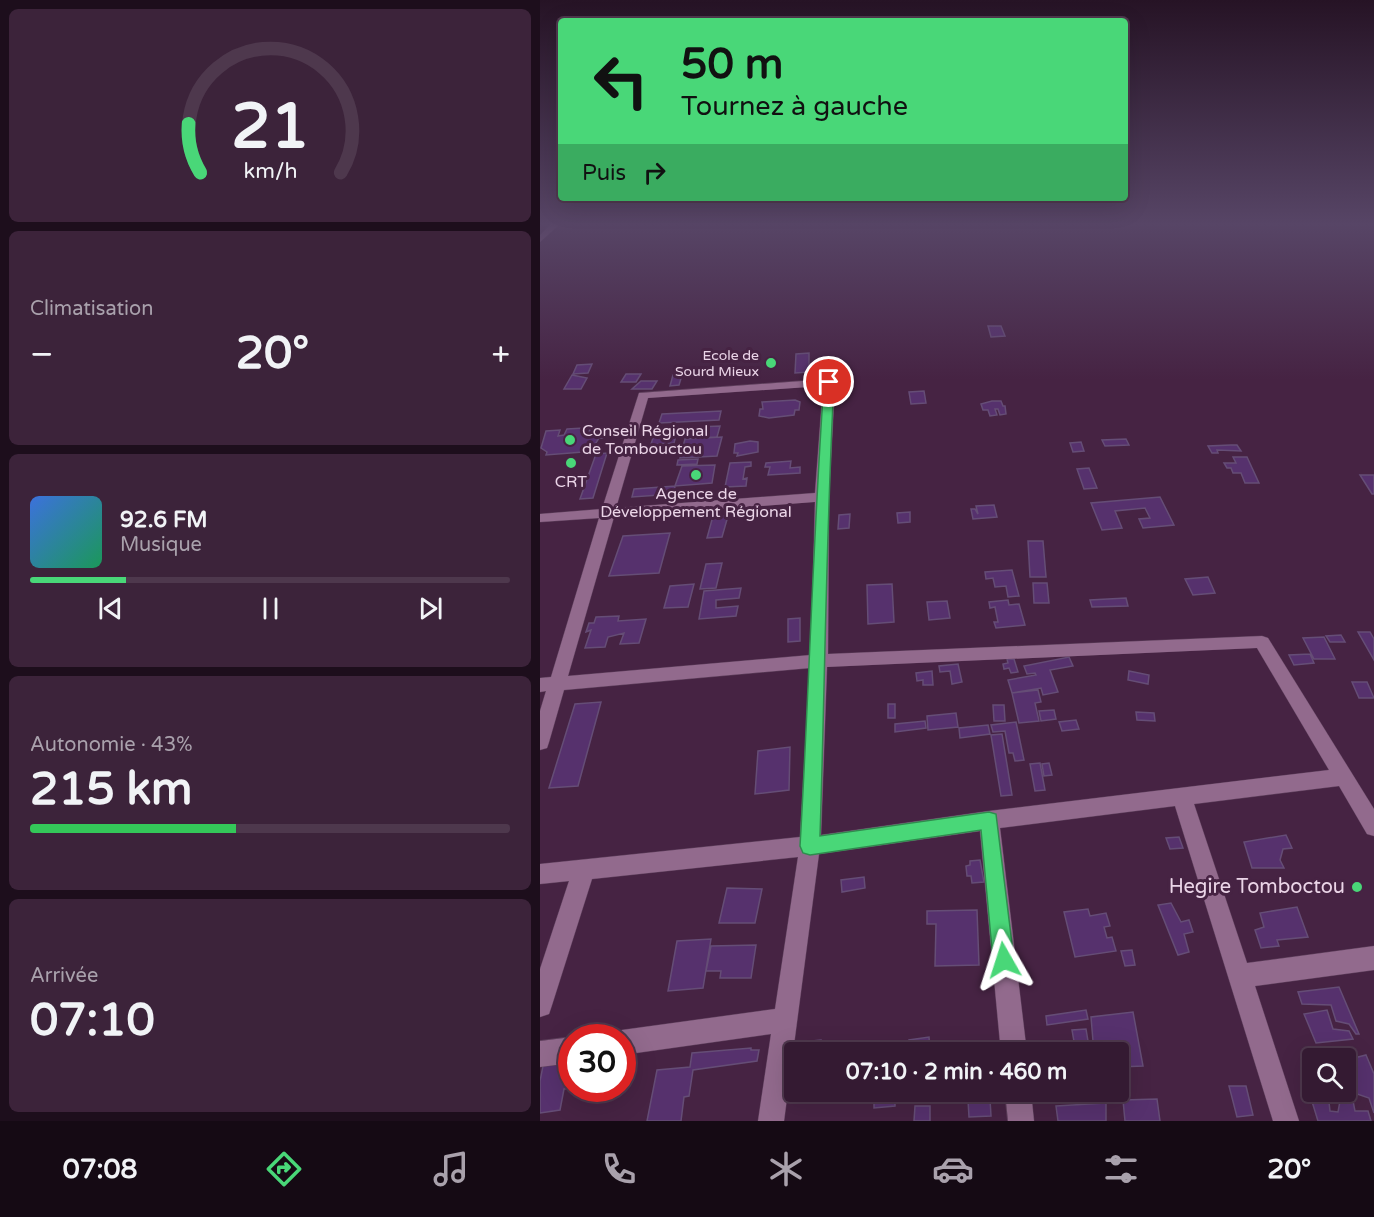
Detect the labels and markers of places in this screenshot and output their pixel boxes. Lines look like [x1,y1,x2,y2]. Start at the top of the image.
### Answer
place label: Ecole de Sourd Mieux [675,347,759,380]
marker: Ecole de Sourd Mieux [764,356,778,370]
pin [803,356,854,407]
place label: Conseil Régional de Tombouctou [582,421,708,459]
marker: Conseil Régional de Tombouctou [563,433,577,447]
marker: CRT [564,456,578,470]
marker: Agence de Développement Régional [689,468,703,482]
place label: CRT [555,472,587,492]
place label: Agence de Développement Régional [600,484,792,522]
place label: Hegire Tomboctou [1169,875,1345,899]
marker: Hegire Tomboctou [1350,880,1364,894]

